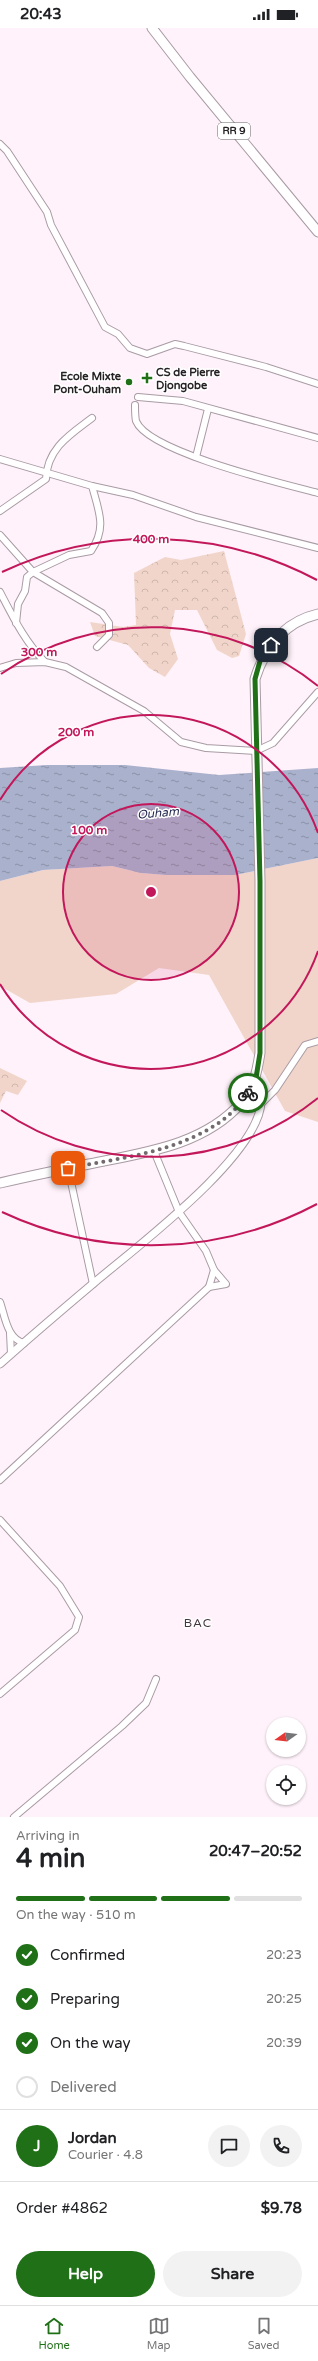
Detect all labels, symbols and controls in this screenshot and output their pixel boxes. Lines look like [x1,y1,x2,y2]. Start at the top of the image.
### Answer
text: 20:43 [20,5,62,23]
road number: RR 9 [218,123,250,139]
place label: CS de Pierre Djongobe [156,366,221,393]
place label: Ecole Mixte Pont-Ouham [53,370,122,396]
marker: CS de Pierre Djongobe [141,372,153,384]
marker: Ecole Mixte Pont-Ouham [124,377,134,387]
text: 400 m [133,532,169,546]
pin [254,628,288,662]
icon: home [260,634,282,656]
text: 300 m [21,645,57,659]
text: 200 m [58,725,94,739]
water label: Ouham [136,804,181,822]
text: 100 m [71,823,107,837]
centre of rings [144,885,158,899]
courier [228,1073,268,1113]
icon: bike [237,1082,259,1104]
pin [51,1151,85,1185]
icon: bag [57,1157,79,1179]
district label: BAC [184,1616,212,1630]
north arrow [266,1717,306,1757]
map controls [266,1717,306,1805]
button: locate [266,1765,306,1805]
text: Arriving in [16,1828,80,1844]
text: 20:47–20:52 [209,1842,302,1860]
text: 4 min [16,1843,85,1874]
text: On the way · 510 m [16,1907,136,1923]
icon: check [16,1944,38,1966]
text: Confirmed [50,1946,125,1964]
text: 20:23 [266,1947,302,1963]
icon: check [16,1988,38,2010]
text: Preparing [50,1990,120,2008]
text: 20:25 [266,1991,302,2007]
icon: check [16,2032,38,2054]
text: On the way [50,2034,130,2052]
text: 20:39 [266,2035,302,2051]
text: Delivered [50,2078,117,2096]
button: chat [208,2125,250,2167]
button: phone [260,2125,302,2167]
text: Jordan [68,2129,117,2147]
text: J [34,2137,41,2155]
text: Courier · 4.8 [68,2147,143,2163]
text: Order #4862 [16,2199,108,2217]
text: $9.78 [261,2199,302,2217]
button: Help [16,2251,155,2297]
button: Share [163,2251,302,2297]
tab: Home [39,2315,70,2352]
tab: Map [147,2315,171,2352]
tab: Saved [248,2315,279,2352]

